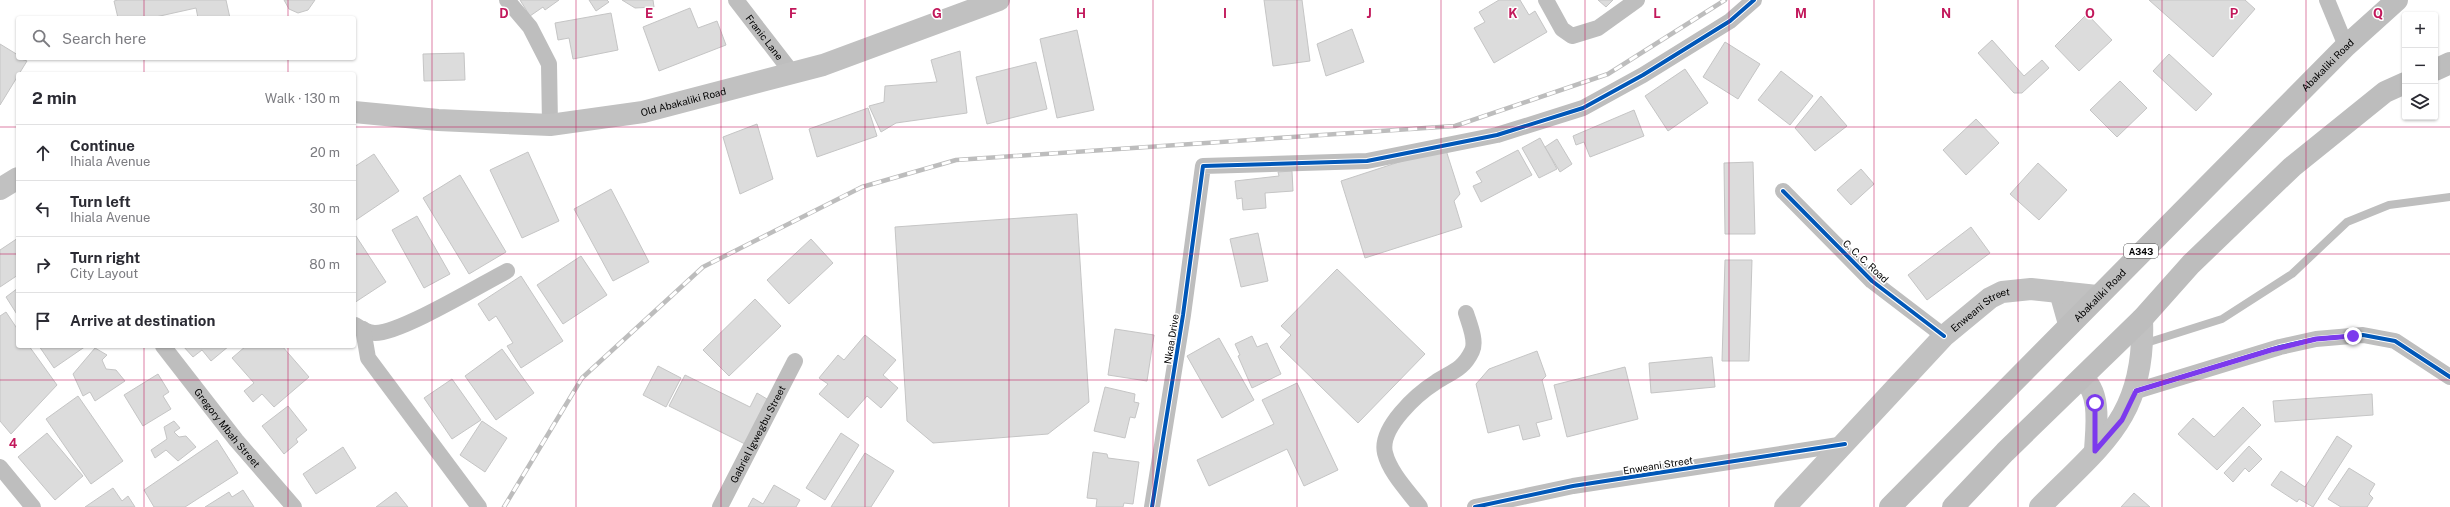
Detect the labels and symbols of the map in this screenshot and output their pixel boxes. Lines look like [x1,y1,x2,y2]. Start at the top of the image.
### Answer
text: D [499,6,509,21]
text: E [645,6,653,21]
text: F [789,6,797,21]
text: G [932,6,942,21]
text: H [1076,6,1086,21]
text: I [1223,6,1227,21]
text: J [1366,6,1372,21]
text: K [1508,6,1518,21]
text: L [1653,6,1661,21]
text: M [1795,6,1807,21]
text: N [1941,6,1951,21]
text: O [2085,6,2095,21]
text: P [2230,6,2239,21]
text: Q [2373,6,2383,21]
street label: Franic Lane [743,12,786,63]
street label: Abakaliki Road [2299,36,2356,94]
street label: Old Abakaliki Road [639,85,727,118]
street label: C. C. C. Road [1841,237,1891,285]
road number: A343 [2124,244,2158,258]
street label: Abakaliki Road [2071,266,2128,324]
street label: Enweani Street [1948,285,2010,334]
street label: Nkaa Drive [1161,313,1181,365]
route end [2344,327,2362,345]
street label: Gabriel Igwegbu Street [727,383,788,485]
street label: Gregory Mbah Street [192,386,263,470]
route start [2086,394,2104,412]
text: 4 [9,436,18,451]
street label: Enweani Street [1622,454,1694,476]

